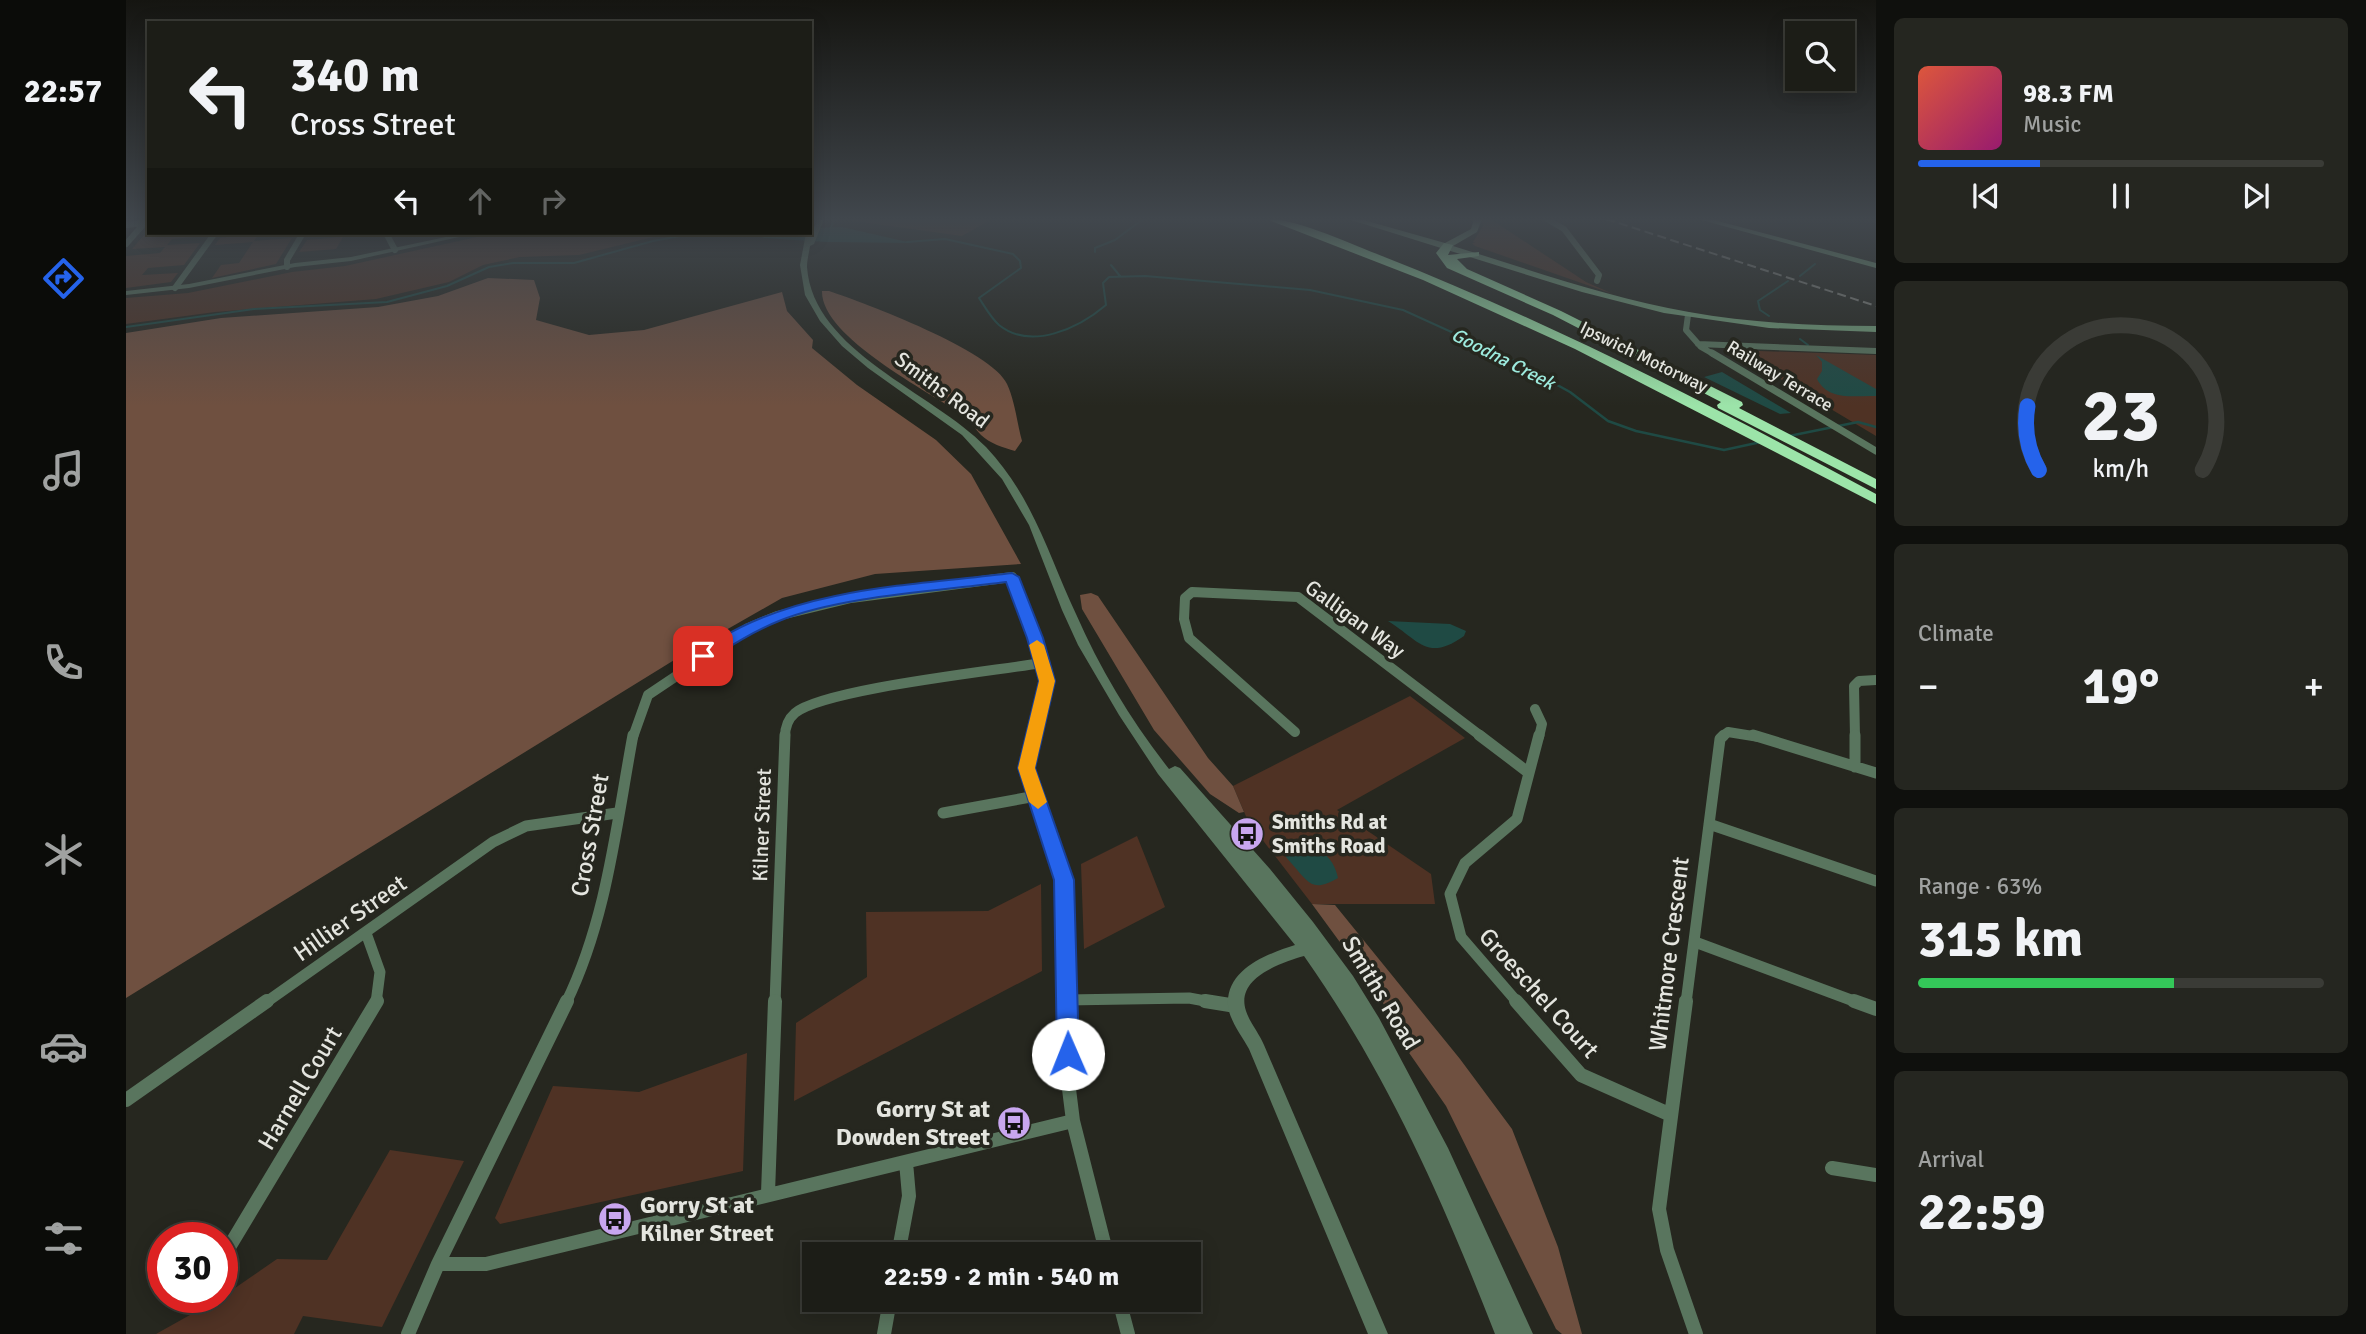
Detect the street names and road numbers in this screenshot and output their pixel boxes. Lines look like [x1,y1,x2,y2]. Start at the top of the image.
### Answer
street label: Ipswich Motorway [1577,317,1712,398]
street label: Railway Terrace [1723,336,1837,416]
street label: Smiths Road [890,346,994,434]
street label: Galligan Way [1300,574,1410,664]
street label: Kilner Street [747,768,777,882]
street label: Cross Street [564,771,616,899]
street label: Whitmore Crescent [1642,855,1696,1053]
street label: Hillier Street [288,868,412,968]
street label: Groeschel Court [1473,922,1605,1064]
street label: Smiths Road [1335,931,1427,1055]
street label: Harnell Court [251,1021,349,1155]

